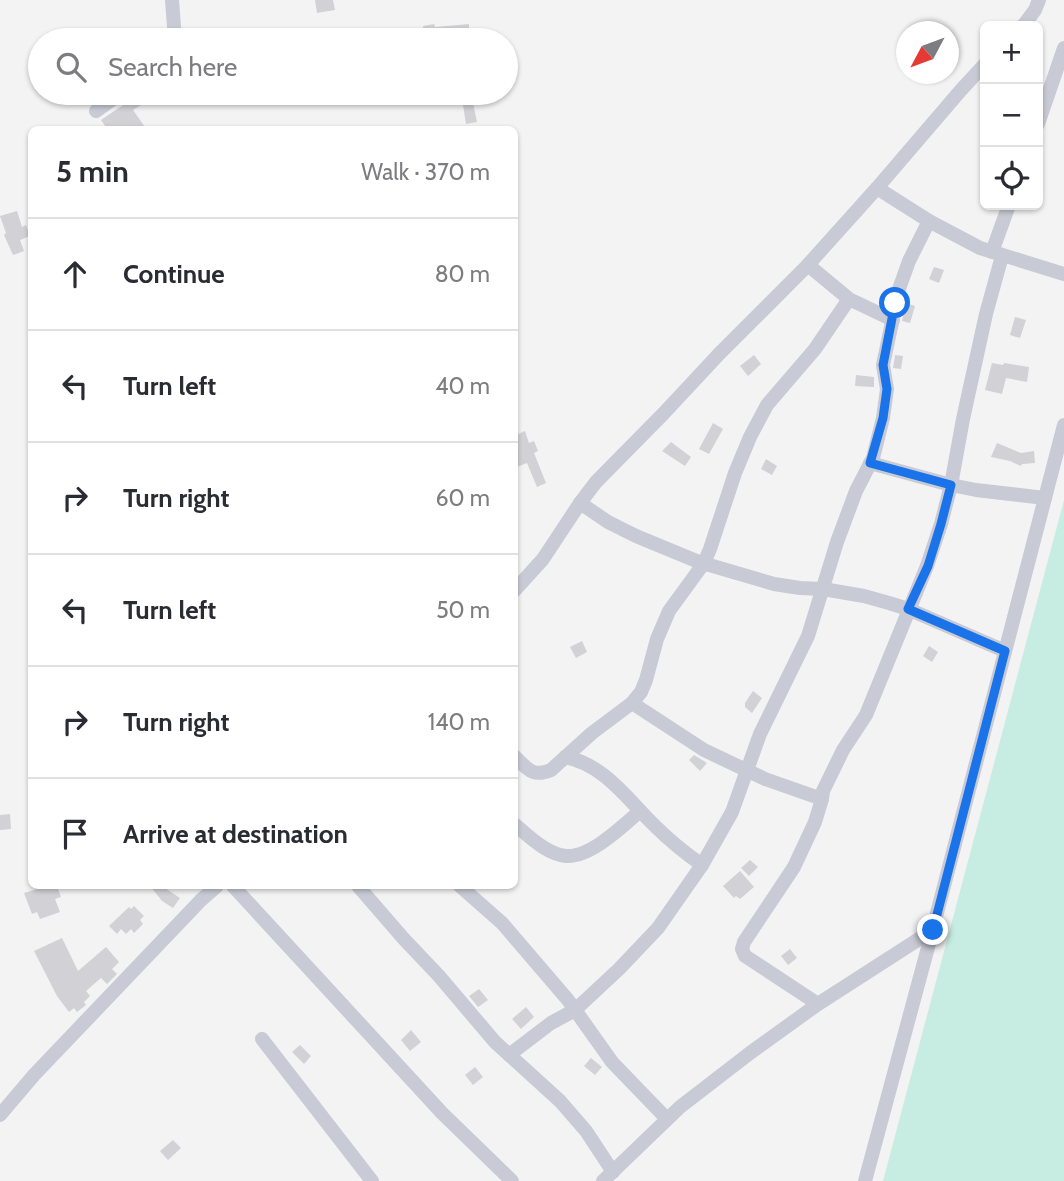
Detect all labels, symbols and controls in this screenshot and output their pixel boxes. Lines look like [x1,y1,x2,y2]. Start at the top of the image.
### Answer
north arrow [896,21,959,84]
map controls [980,21,1043,210]
button: + [980,21,1043,84]
search box [28,28,518,105]
icon: search [52,48,90,86]
text: Search here [108,51,237,83]
button: − [980,84,1043,147]
button: locate [980,147,1043,210]
text: 5 min [56,153,129,190]
text: Walk · 370 m [361,158,490,186]
icon: ahead [56,255,94,293]
text: Continue [123,258,225,290]
text: 80 m [435,260,490,288]
route start [879,287,910,318]
icon: left [56,367,94,405]
text: Turn left [123,370,216,402]
text: 40 m [435,372,490,400]
icon: right [56,479,94,517]
text: Turn right [123,482,229,514]
text: 60 m [436,484,490,512]
icon: left [56,591,94,629]
text: Turn left [123,594,216,626]
text: 50 m [436,596,490,624]
icon: right [56,703,94,741]
text: Turn right [123,706,229,738]
text: 140 m [428,708,490,736]
icon: arrive [56,815,94,853]
text: Arrive at destination [123,818,348,850]
route end [917,914,948,945]

